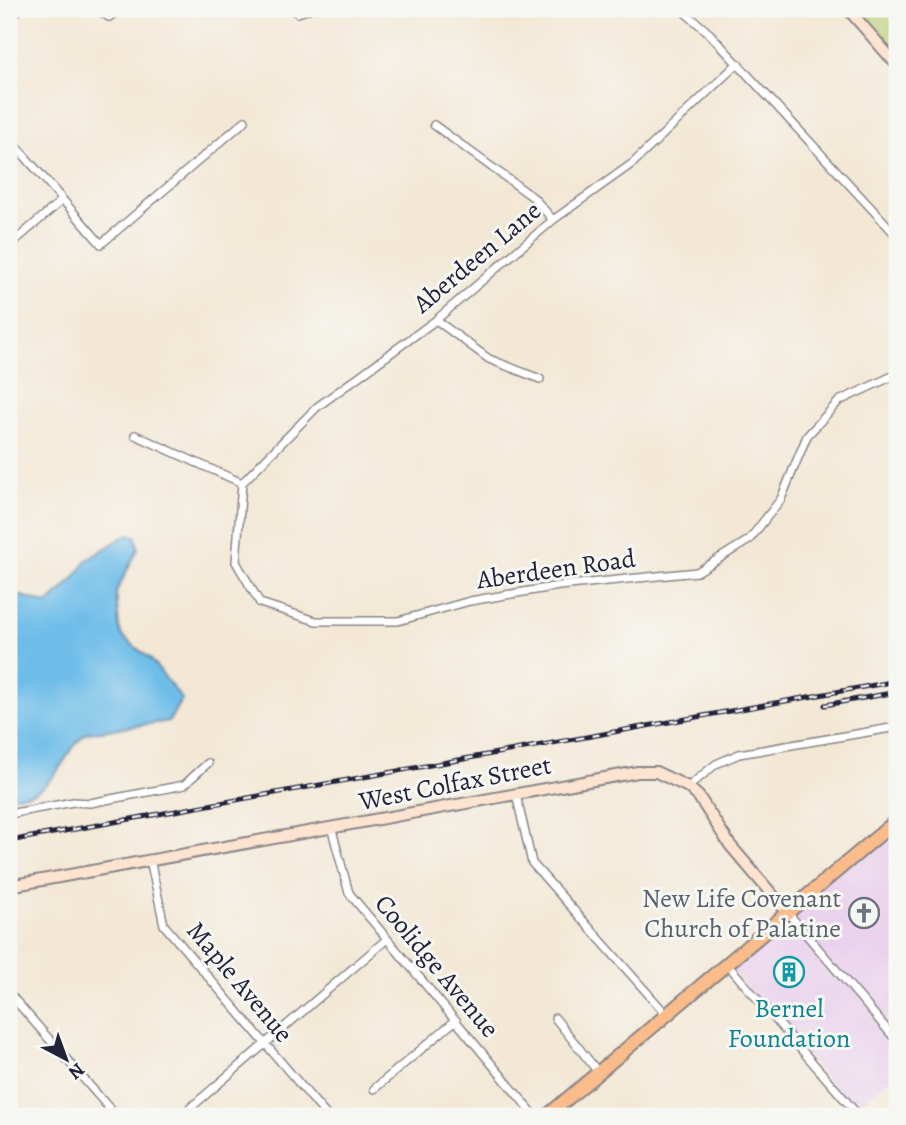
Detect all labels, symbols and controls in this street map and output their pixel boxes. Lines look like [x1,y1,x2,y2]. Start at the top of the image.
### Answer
street label: Aberdeen Lane [405,193,548,322]
street label: Aberdeen Road [473,541,638,598]
street label: West Colfax Street [355,747,554,819]
place label: New Life Covenant Church of Palatine [642,881,841,946]
street label: Coolidge Avenue [367,887,507,1045]
church icon: New Life Covenant Church of Palatine [847,896,881,930]
street label: Maple Avenue [179,914,301,1050]
building icon: Bernel Foundation [772,955,806,989]
place label: Bernel Foundation [728,991,850,1056]
north arrow [32,1024,102,1094]
text: N [63,1057,90,1086]

